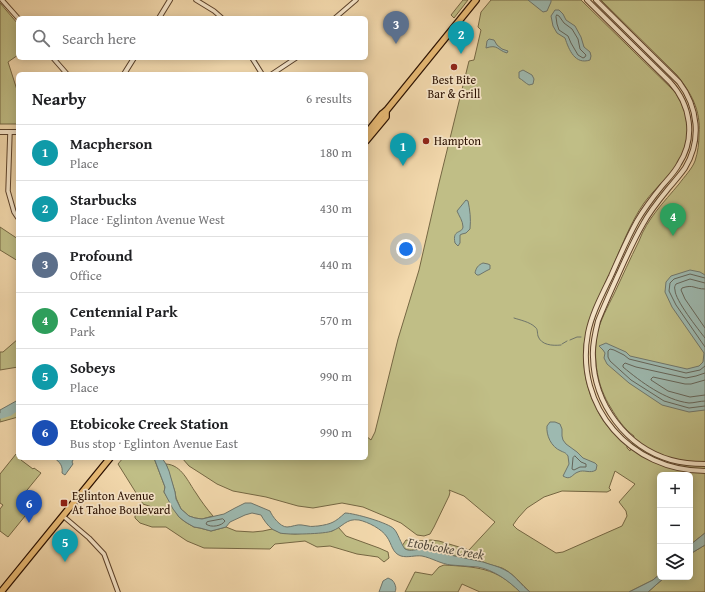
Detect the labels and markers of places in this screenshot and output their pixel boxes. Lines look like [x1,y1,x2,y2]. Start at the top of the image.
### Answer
pin: 3 [383,11,409,44]
pin: 2 [448,21,474,54]
marker: Best Bite Bar & Grill [449,62,459,72]
place label: Best Bite Bar & Grill [428,71,481,102]
place label: Hampton [434,132,481,149]
pin: 1 [390,133,416,166]
marker: Hampton [421,136,431,146]
pin: 4 [660,203,686,236]
place label: Eglinton Avenue At Tahoe Boulevard [72,487,171,518]
pin: 6 [16,490,42,523]
marker: Eglinton Avenue At Tahoe Boulevard [59,498,69,508]
pin: 5 [52,529,78,562]

